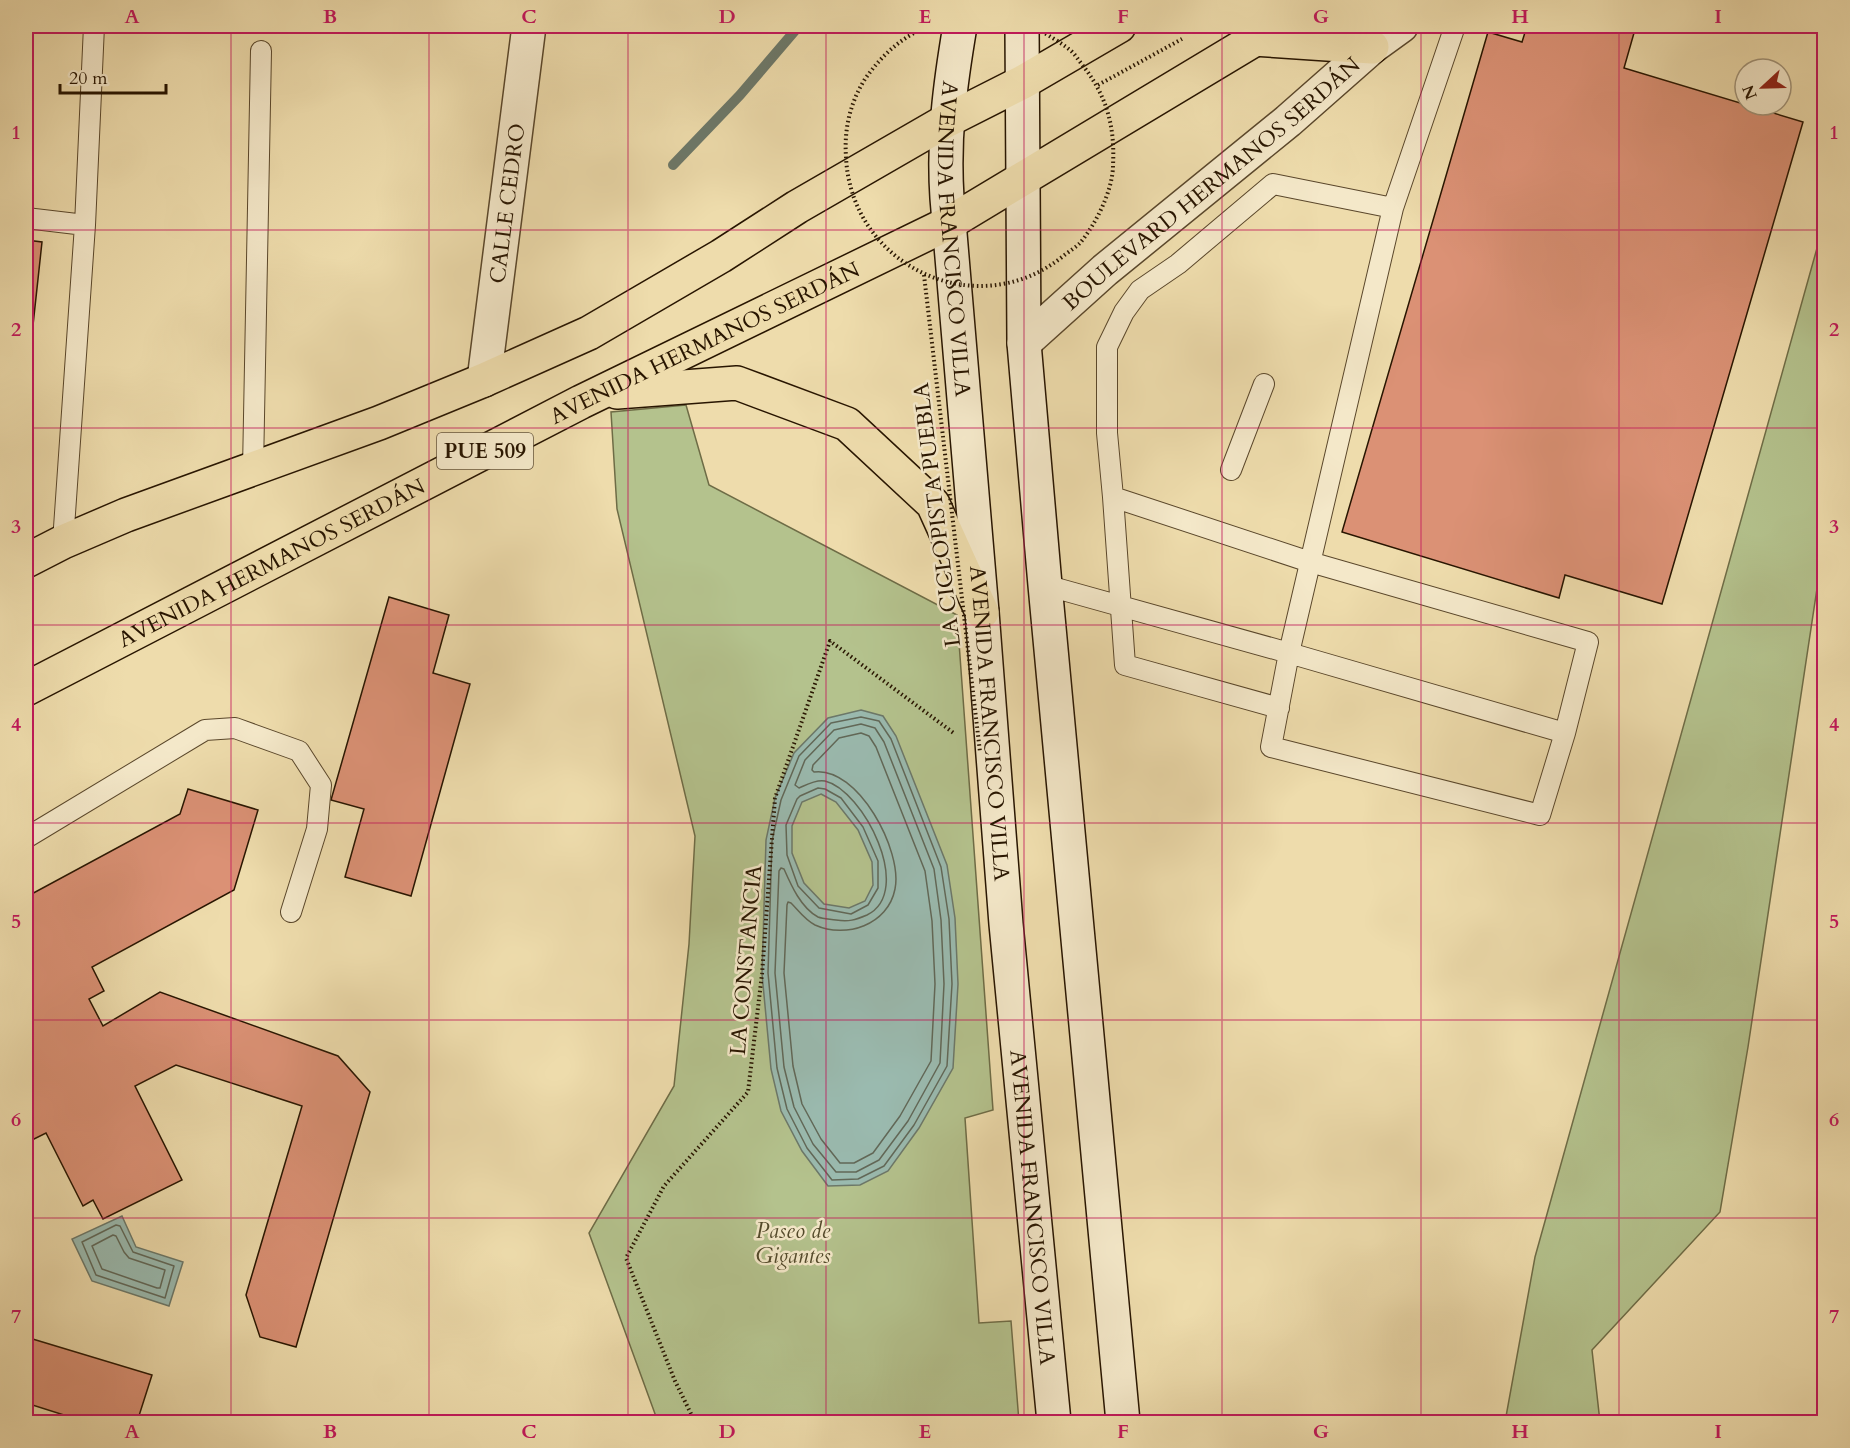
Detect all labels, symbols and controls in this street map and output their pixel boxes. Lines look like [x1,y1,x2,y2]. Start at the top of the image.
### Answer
text: A [124,3,140,30]
text: B [323,3,337,30]
text: C [521,3,537,30]
text: D [718,3,736,30]
text: E [919,3,931,30]
text: F [1117,3,1129,30]
text: G [1313,3,1329,30]
text: H [1511,3,1529,30]
text: I [1714,3,1722,30]
street label: BOULEVARD HERMANOS SERDÁN [1056,50,1367,317]
scale bar [60,57,166,95]
north arrow [1733,57,1793,117]
text: 20 m [69,66,108,91]
street label: AVENIDA FRANCISCO VILLA [930,79,978,398]
text: N [1737,82,1763,103]
text: 1 [11,119,21,146]
text: 1 [1829,119,1839,146]
street label: CALLE CEDRO [482,122,532,285]
street label: AVENIDA HERMANOS SERDÁN [545,255,865,432]
text: 2 [11,316,21,343]
text: 2 [1829,316,1839,343]
street label: LA CICLOPISTA PUEBLA [906,381,968,649]
road number: PUE 509 [437,433,533,469]
street label: AVENIDA HERMANOS SERDÁN [113,471,430,655]
text: 3 [11,513,21,540]
text: 3 [1829,513,1839,540]
street label: AVENIDA FRANCISCO VILLA [962,564,1017,883]
text: 4 [11,711,21,738]
text: 4 [1829,711,1839,738]
street label: LA CONSTANCIA [723,863,769,1057]
text: 5 [11,908,21,935]
text: 5 [1829,908,1839,935]
street label: AVENIDA FRANCISCO VILLA [1002,1049,1062,1367]
text: 6 [11,1106,21,1133]
text: 6 [1829,1106,1839,1133]
park label: Paseo de Gigantes [755,1216,831,1271]
text: 7 [11,1303,21,1330]
text: 7 [1829,1303,1839,1330]
text: A [124,1418,140,1445]
text: B [323,1418,337,1445]
text: C [521,1418,537,1445]
text: D [718,1418,736,1445]
text: E [919,1418,931,1445]
text: F [1117,1418,1129,1445]
text: G [1313,1418,1329,1445]
text: H [1511,1418,1529,1445]
text: I [1714,1418,1722,1445]

